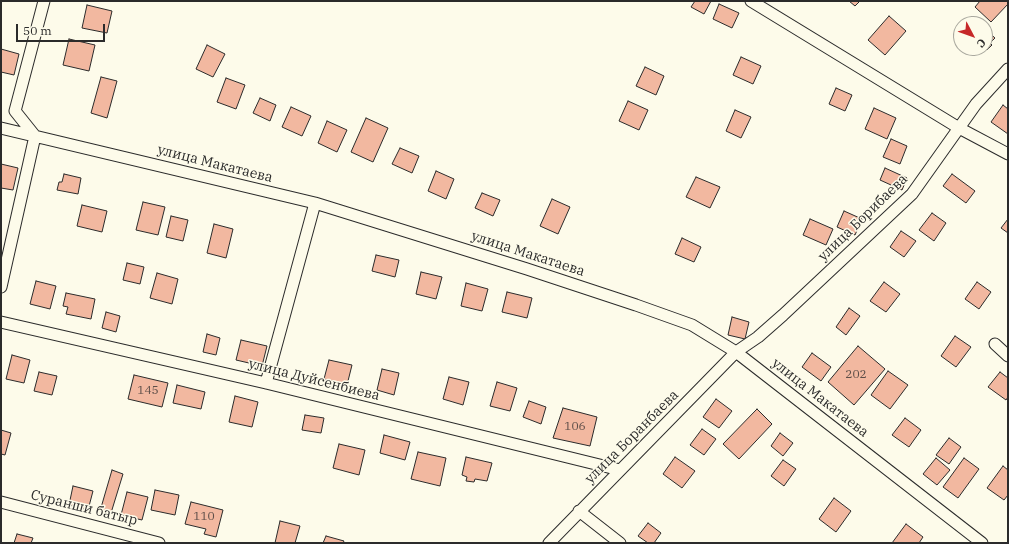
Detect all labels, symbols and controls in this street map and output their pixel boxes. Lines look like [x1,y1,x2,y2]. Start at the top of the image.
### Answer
scale bar [18,16,107,42]
north arrow [953,16,993,56]
text: 50 m [23,23,52,38]
text: С [974,36,989,51]
street label: улица Макатаева [156,142,274,186]
street label: улица Борибаева [815,171,911,265]
street label: улица Макатаева [469,228,587,280]
street label: улица Макатаева [768,355,872,441]
street label: улица Дуйсенбиева [247,356,381,404]
house number: 202 [845,368,867,382]
house number: 145 [137,384,159,398]
street label: улица Боранбаева [582,387,682,487]
house number: 106 [564,420,586,434]
street label: Суранши батыр [29,487,139,529]
house number: 110 [193,510,215,524]

